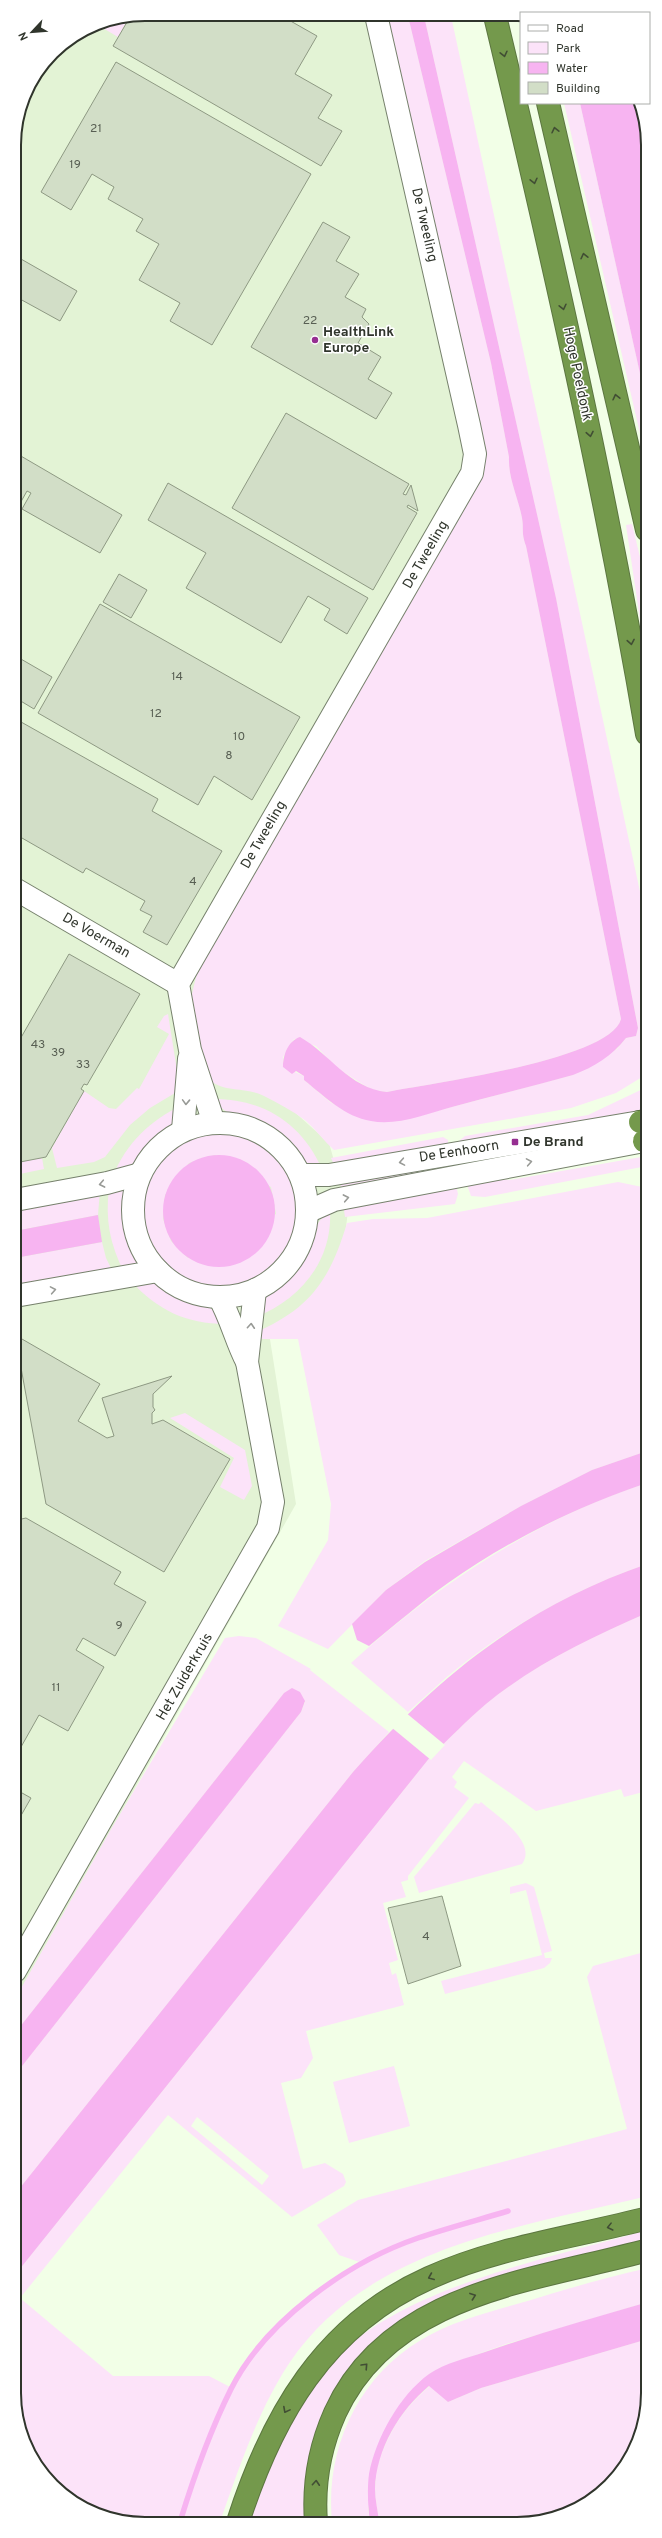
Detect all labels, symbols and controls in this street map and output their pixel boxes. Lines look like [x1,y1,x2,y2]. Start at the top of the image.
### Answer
north arrow [12,12,52,52]
legend [520,12,650,104]
text: Road [556,21,584,37]
text: N [16,29,32,43]
text: Park [556,41,581,57]
one-way arrow [499,51,507,57]
text: Water [556,61,588,77]
text: Building [556,81,600,97]
house number: 21 [90,121,102,137]
one-way arrow [551,126,559,133]
house number: 19 [69,157,81,173]
one-way arrow [529,177,538,184]
street label: De Tweeling [407,186,441,264]
one-way arrow [581,253,589,259]
one-way arrow [558,304,566,311]
house number: 22 [303,313,317,329]
place label: HealthLink Europe [323,324,394,357]
street label: Hoge Poeldonk [559,326,595,422]
marker: HealthLink Europe [310,335,320,345]
one-way arrow [613,393,621,400]
one-way arrow [586,431,594,438]
street label: De Tweeling [400,518,452,592]
one-way arrow [626,639,635,646]
house number: 14 [171,669,183,685]
house number: 12 [150,706,162,722]
house number: 10 [233,729,245,745]
house number: 8 [225,748,233,764]
street label: De Tweeling [238,798,290,872]
house number: 4 [189,874,197,890]
street label: De Voerman [59,910,133,962]
house number: 43 [31,1037,45,1053]
house number: 39 [51,1045,65,1061]
house number: 33 [76,1057,90,1073]
one-way arrow [182,1099,191,1106]
place label: De Brand [523,1134,584,1151]
street label: De Eenhoorn [418,1137,500,1167]
marker: De Brand [510,1137,520,1147]
one-way arrow [399,1157,405,1166]
one-way arrow [526,1159,532,1167]
one-way arrow [99,1179,105,1188]
one-way arrow [342,1194,349,1203]
one-way arrow [50,1286,56,1294]
one-way arrow [247,1323,256,1329]
house number: 9 [115,1618,123,1634]
street label: Het Zuiderkruis [153,1630,217,1724]
house number: 11 [52,1680,60,1696]
house number: 4 [422,1929,430,1945]
one-way arrow [607,2222,614,2231]
one-way arrow [428,2273,435,2281]
one-way arrow [470,2293,477,2301]
one-way arrow [360,2363,367,2370]
one-way arrow [283,2406,291,2413]
one-way arrow [311,2480,320,2486]

